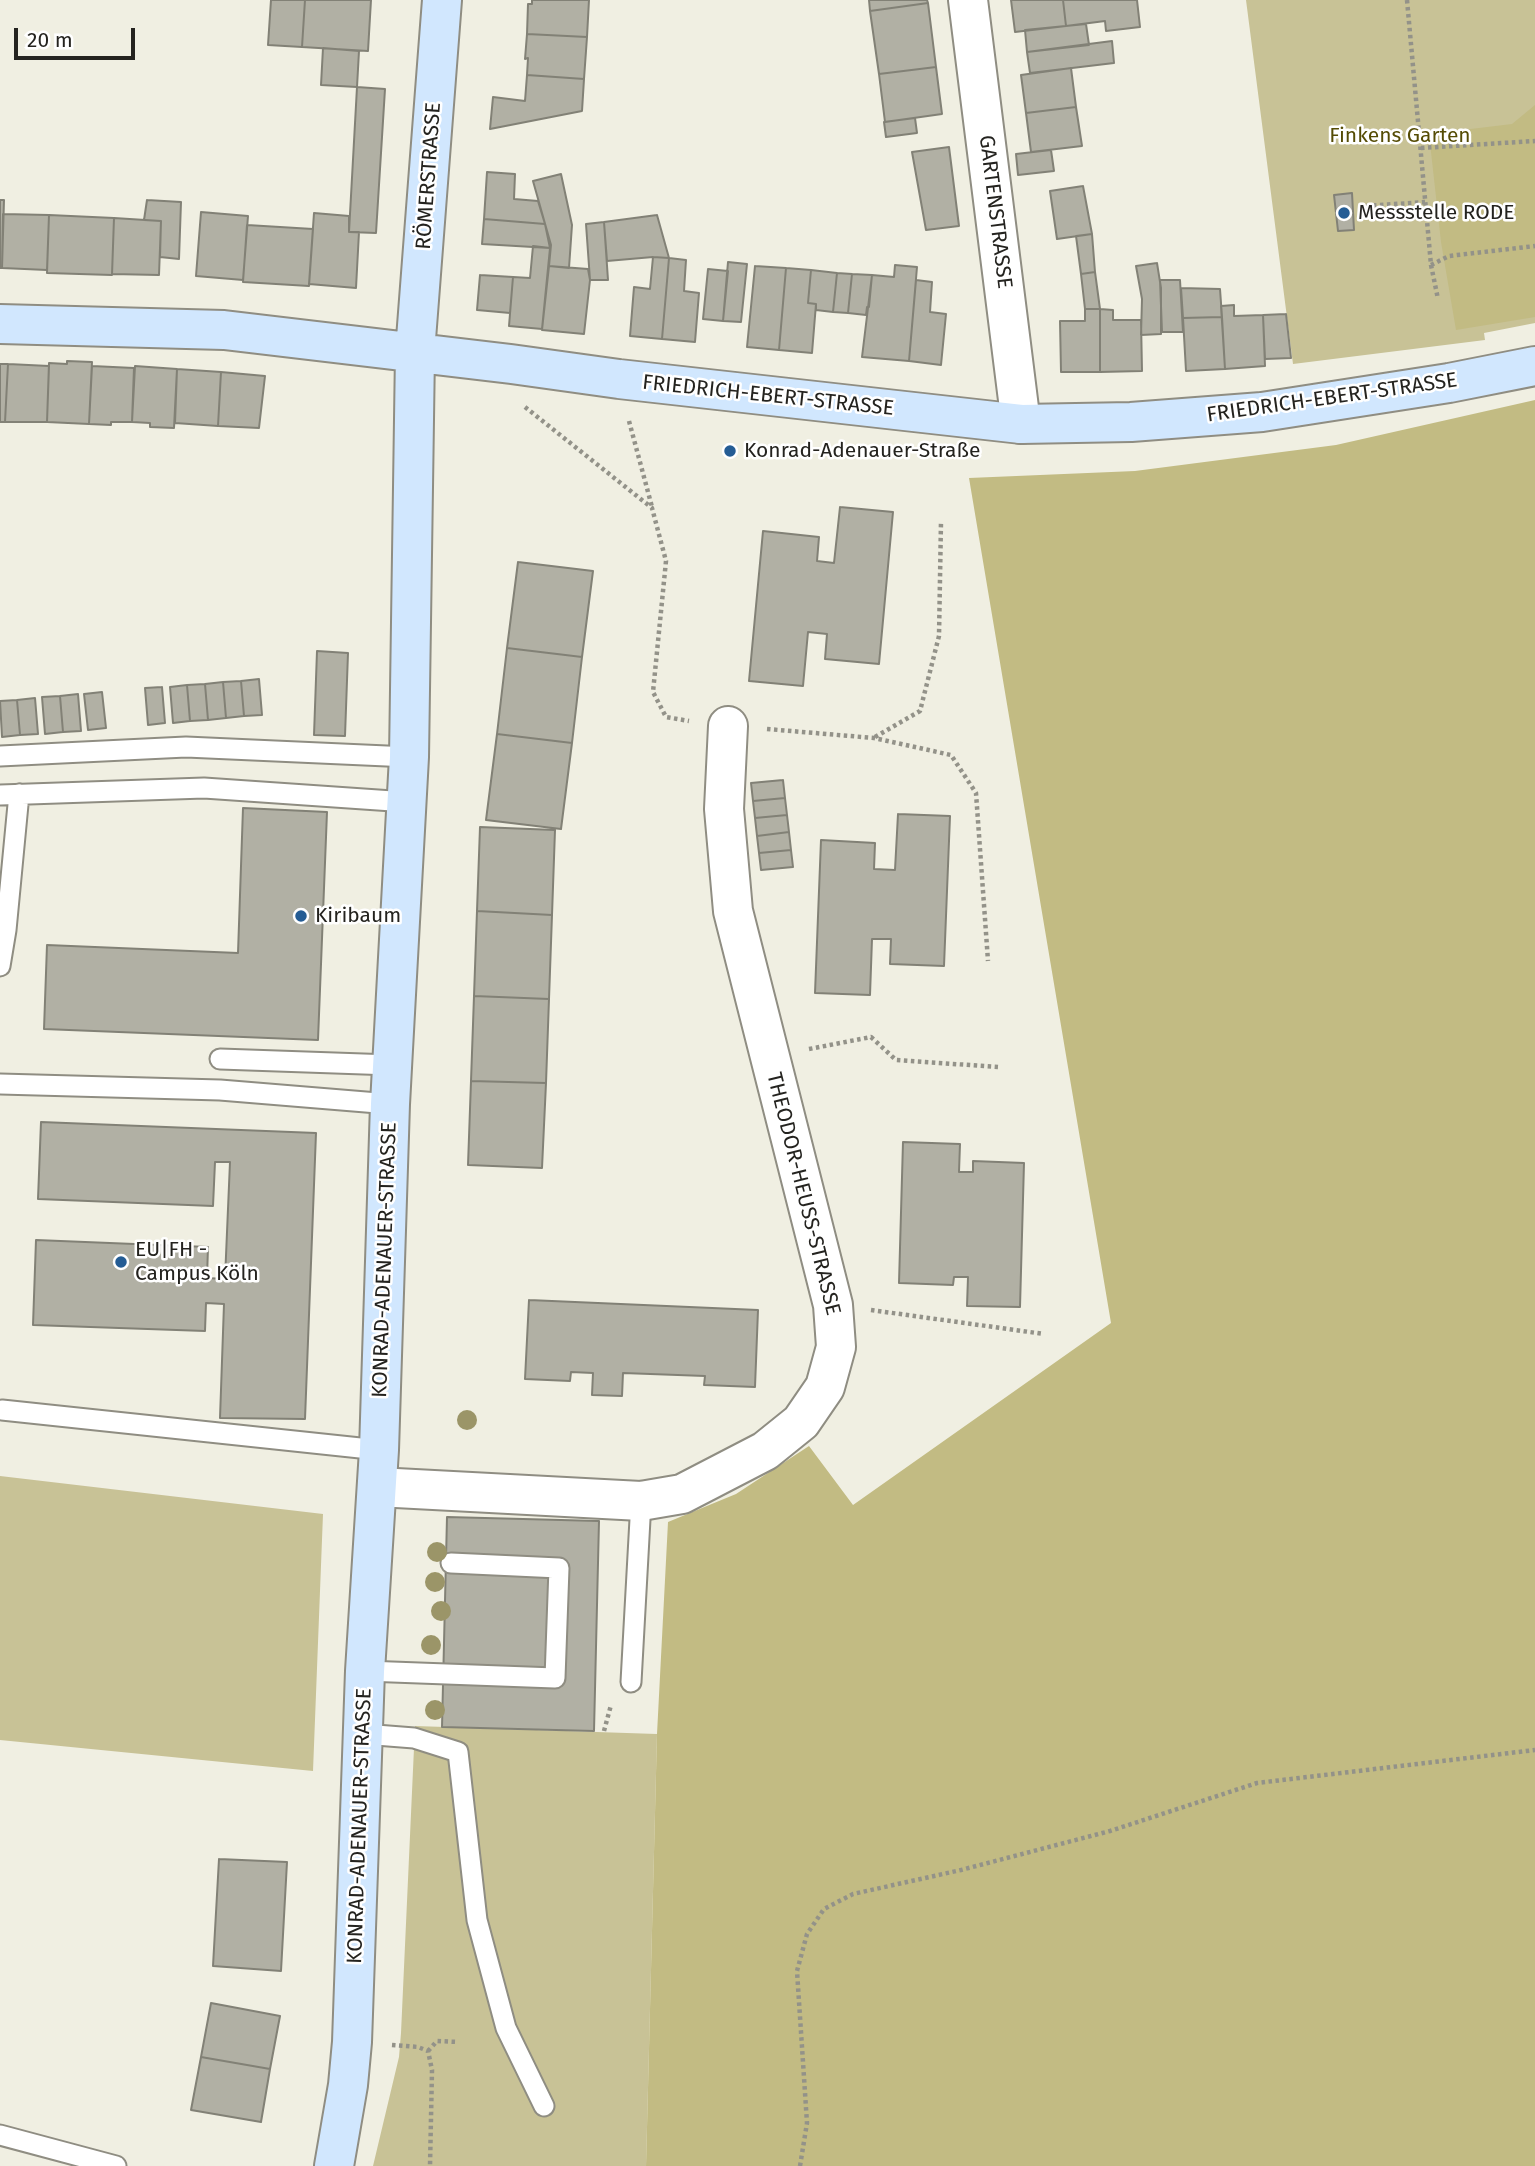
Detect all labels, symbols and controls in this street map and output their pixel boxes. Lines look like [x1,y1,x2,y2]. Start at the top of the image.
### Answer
scale bar [18,14,138,58]
text: 20 m [27,27,73,53]
street label: RÖMERSTRASSE [411,102,447,250]
park label: Finkens Garten [1329,123,1471,149]
street label: GARTENSTRASSE [973,134,1017,290]
place label: Messstelle RODE [1358,200,1515,226]
marker: Messstelle RODE [1336,205,1352,221]
street label: FRIEDRICH-EBERT-STRASSE [1205,368,1459,428]
street label: FRIEDRICH-EBERT-STRASSE [641,370,895,422]
place label: Konrad-Adenauer-Straße [744,438,980,464]
marker: Konrad-Adenauer-Straße [722,443,738,459]
place label: Kiribaum [315,903,401,929]
marker: Kiribaum [293,908,309,924]
street label: THEODOR-HEUSS-STRASSE [761,1070,845,1318]
street label: KONRAD-ADENAUER-STRASSE [368,1122,402,1398]
place label: EU|FH - Campus Köln [135,1237,259,1287]
marker: EU|FH - Campus Köln [113,1254,129,1270]
street label: KONRAD-ADENAUER-STRASSE [343,1688,377,1964]

